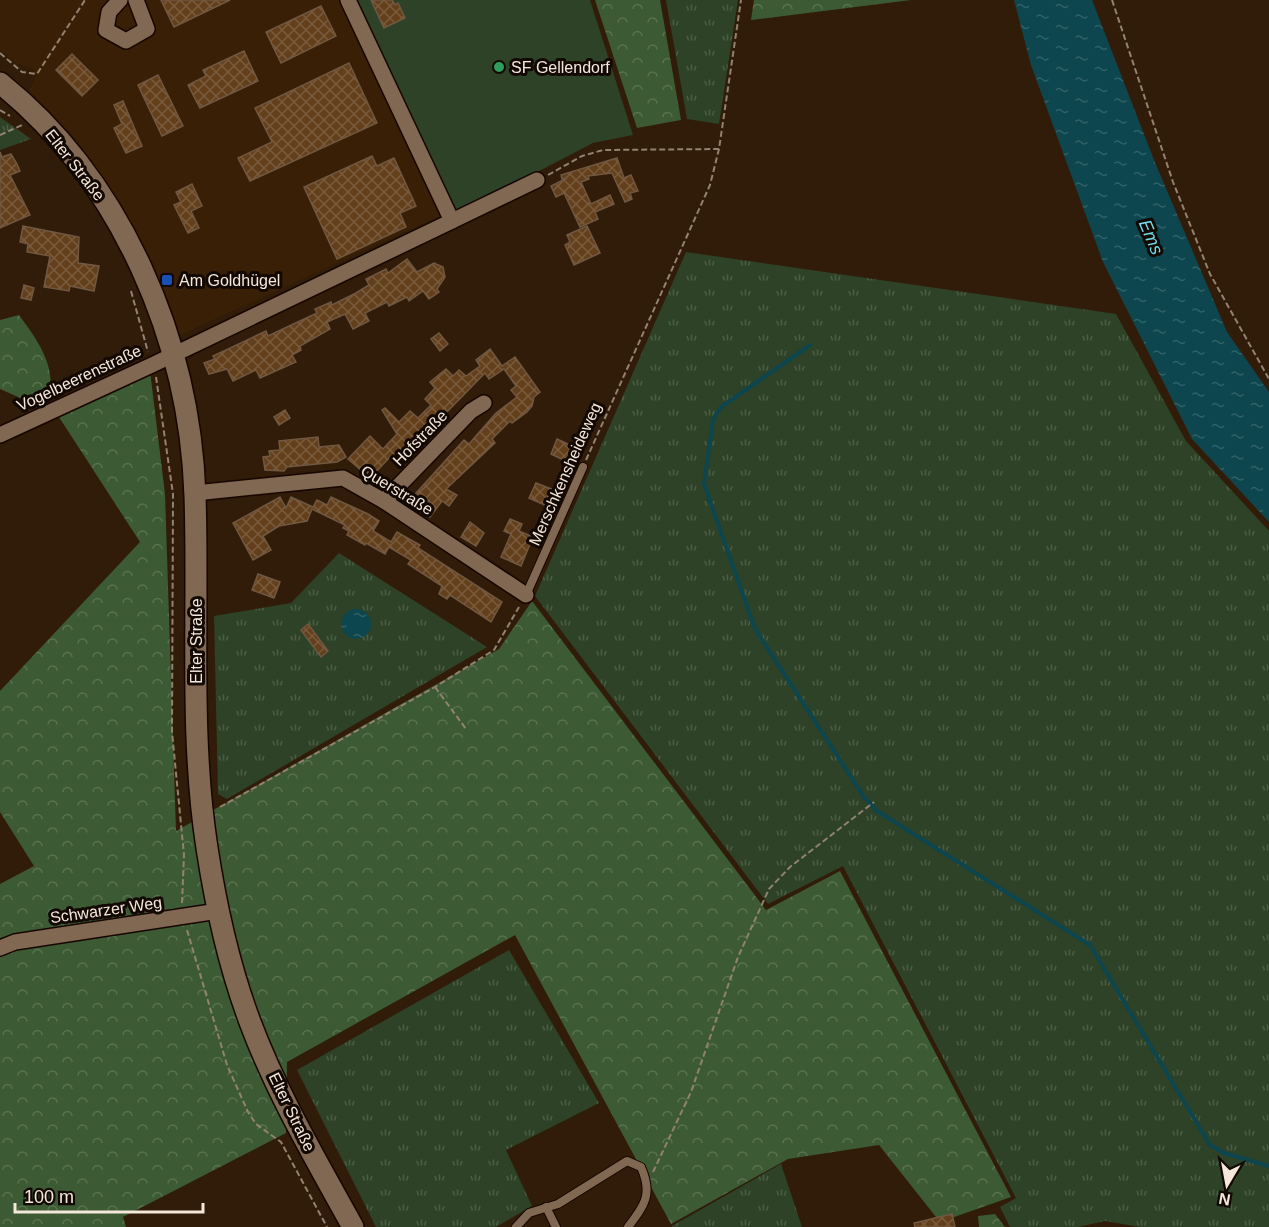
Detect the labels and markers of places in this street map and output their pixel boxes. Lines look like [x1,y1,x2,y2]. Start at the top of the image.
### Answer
place label: SF Gellendorf [511,59,610,76]
marker: SF Gellendorf [492,60,506,74]
place label: Am Goldhügel [179,272,280,289]
marker: Am Goldhügel [160,273,174,287]

